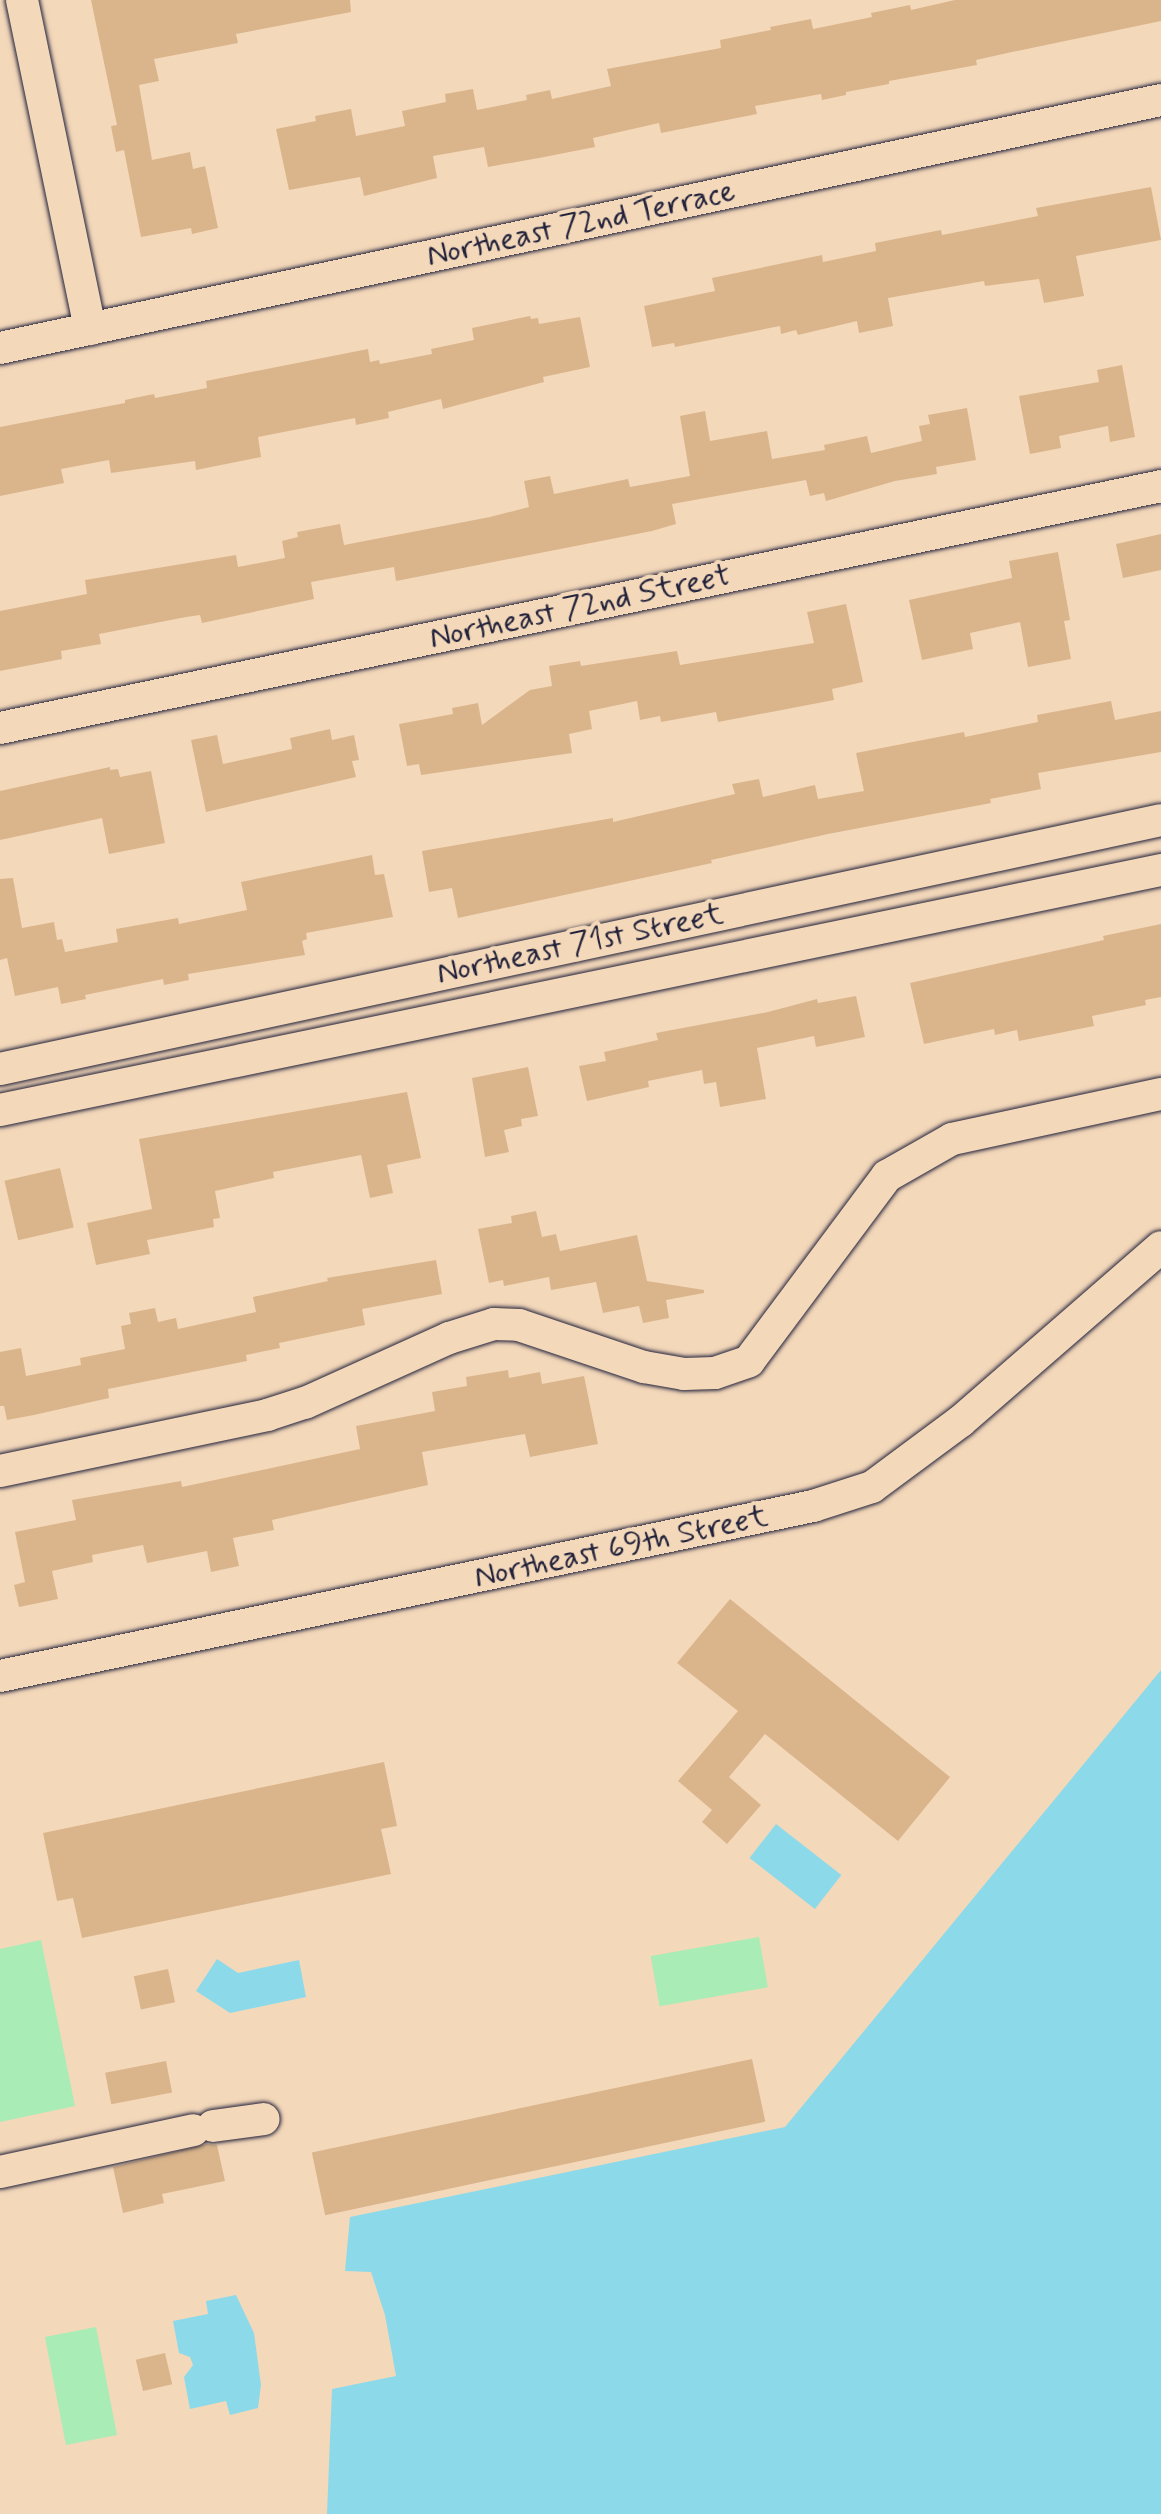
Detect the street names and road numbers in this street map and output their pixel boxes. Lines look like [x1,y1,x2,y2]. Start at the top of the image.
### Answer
street label: Northeast 72nd Terrace [424,173,738,275]
street label: Northeast 72nd Street [427,556,733,658]
street label: Northeast 71st Street [433,895,727,993]
street label: Northeast 69th Street [471,1497,771,1597]

